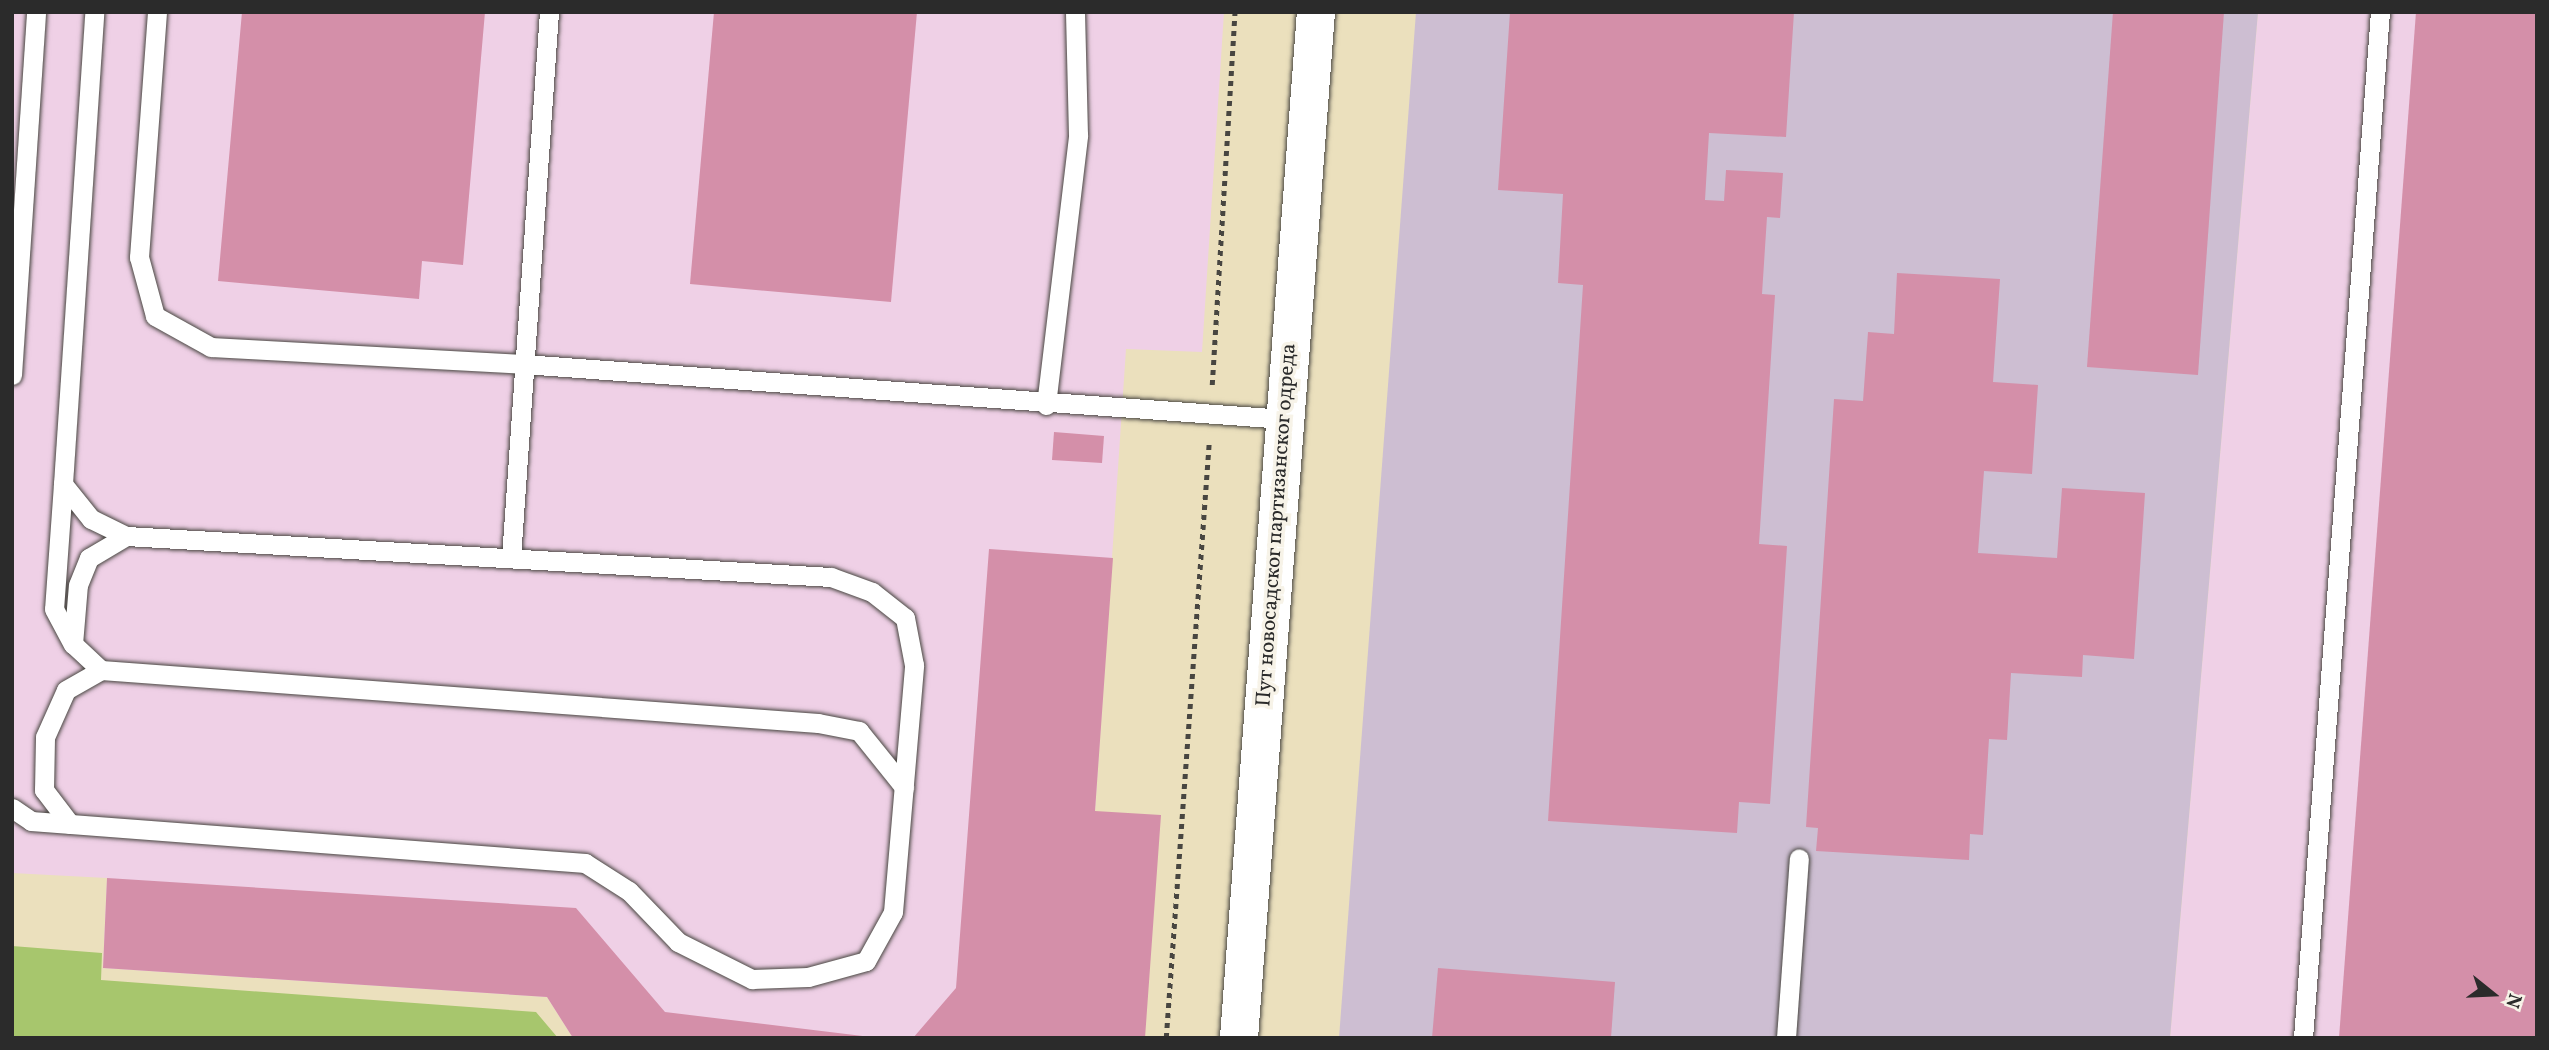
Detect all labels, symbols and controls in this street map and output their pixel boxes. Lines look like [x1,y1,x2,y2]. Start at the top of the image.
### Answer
street label: Пут новосадског партизанског одреда [1252,342,1302,708]
north arrow [2458,959,2528,1029]
text: N [2498,990,2527,1011]

